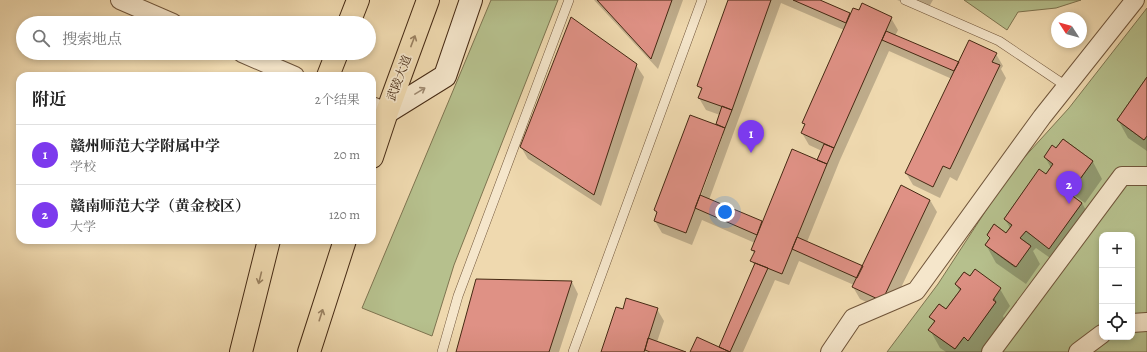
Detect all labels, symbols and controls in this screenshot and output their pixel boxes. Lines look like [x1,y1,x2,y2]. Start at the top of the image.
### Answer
north arrow [1051,12,1087,48]
search box [16,16,376,60]
icon: search [30,27,52,49]
text: 搜索地点 [62,29,122,49]
one-way arrow [410,35,417,48]
street label: 武陵大道 [383,53,415,103]
one-way arrow [414,87,426,95]
text: 附近 [32,88,66,111]
text: 2个结果 [315,91,360,108]
pin: 1 [738,120,764,153]
text: 赣州师范大学附属中学 [70,136,220,156]
text: 1 [43,146,47,163]
text: 20 m [334,146,360,163]
text: 学校 [70,158,96,175]
pin: 2 [1056,171,1082,204]
text: 赣南师范大学（黄金校区） [70,196,250,216]
your location [715,202,735,222]
text: 2 [42,206,48,223]
text: 120 m [329,206,360,223]
text: 大学 [70,218,96,235]
map controls [1099,232,1135,340]
button: + [1099,232,1135,268]
button: − [1099,268,1135,304]
one-way arrow [256,271,263,284]
button: locate [1099,304,1135,340]
one-way arrow [318,309,325,322]

